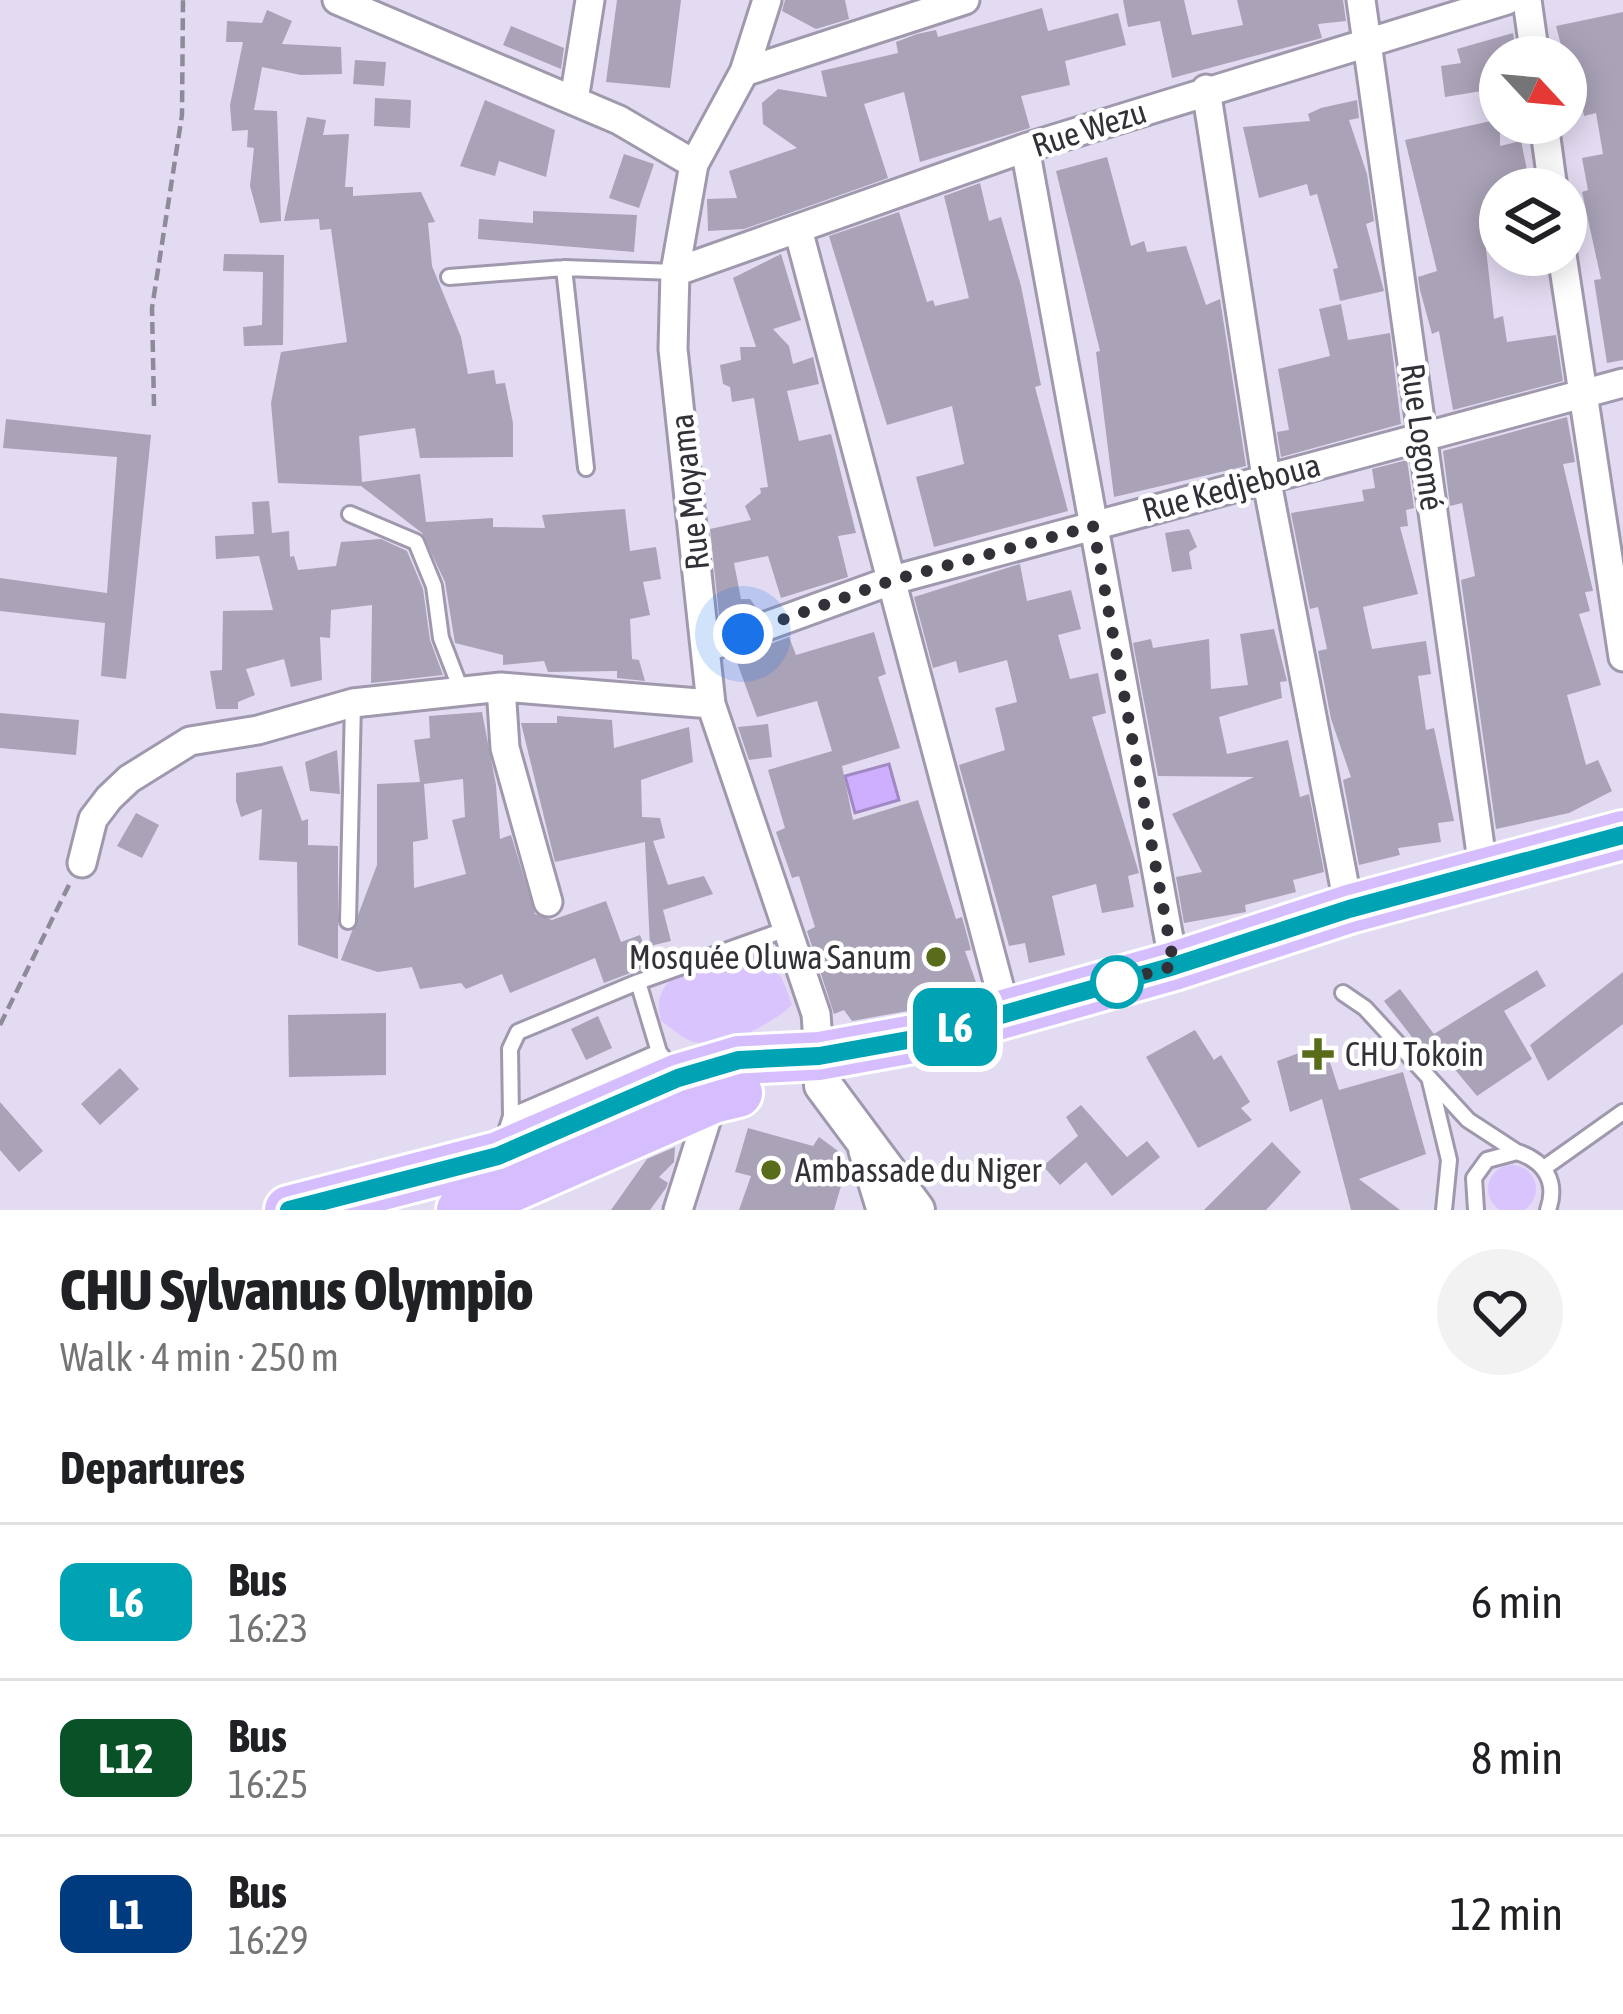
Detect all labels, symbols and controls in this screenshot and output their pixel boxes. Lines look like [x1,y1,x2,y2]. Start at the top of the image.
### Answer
north arrow [1479,36,1587,144]
map controls [1479,36,1587,276]
street label: Rue Wezu [1027,92,1151,164]
button: layers [1479,168,1587,276]
street label: Rue Logomé [1394,361,1452,513]
street label: Rue Moyama [662,412,716,572]
street label: Rue Kedjeboua [1138,445,1324,529]
your location [713,604,773,664]
place label: Mosquée Oluwa Sanum [629,938,912,976]
marker: Mosquée Oluwa Sanum [923,944,949,970]
unlabelled marker [1092,957,1142,1007]
line badge: L6 [901,988,1009,1066]
text: L6 [937,1003,973,1051]
place label: CHU Tokoin [1345,1035,1484,1073]
marker: CHU Tokoin [1302,1038,1334,1070]
place label: Ambassade du Niger [795,1151,1042,1189]
marker: Ambassade du Niger [758,1157,784,1183]
button: heart [1437,1249,1563,1375]
text: CHU Sylvanus Olympio [60,1257,533,1322]
text: Walk · 4 min · 250 m [60,1335,339,1379]
text: Departures [60,1442,245,1494]
text: Bus [228,1554,287,1606]
text: 6 min [1471,1576,1563,1628]
text: L6 [108,1578,144,1626]
text: 16:23 [228,1606,308,1650]
text: Bus [228,1710,287,1762]
text: 8 min [1471,1732,1563,1784]
text: L12 [98,1734,154,1782]
text: 16:25 [228,1762,308,1806]
text: Bus [228,1866,287,1918]
text: 12 min [1450,1888,1563,1940]
text: L1 [108,1890,144,1938]
text: 16:29 [228,1918,308,1962]

